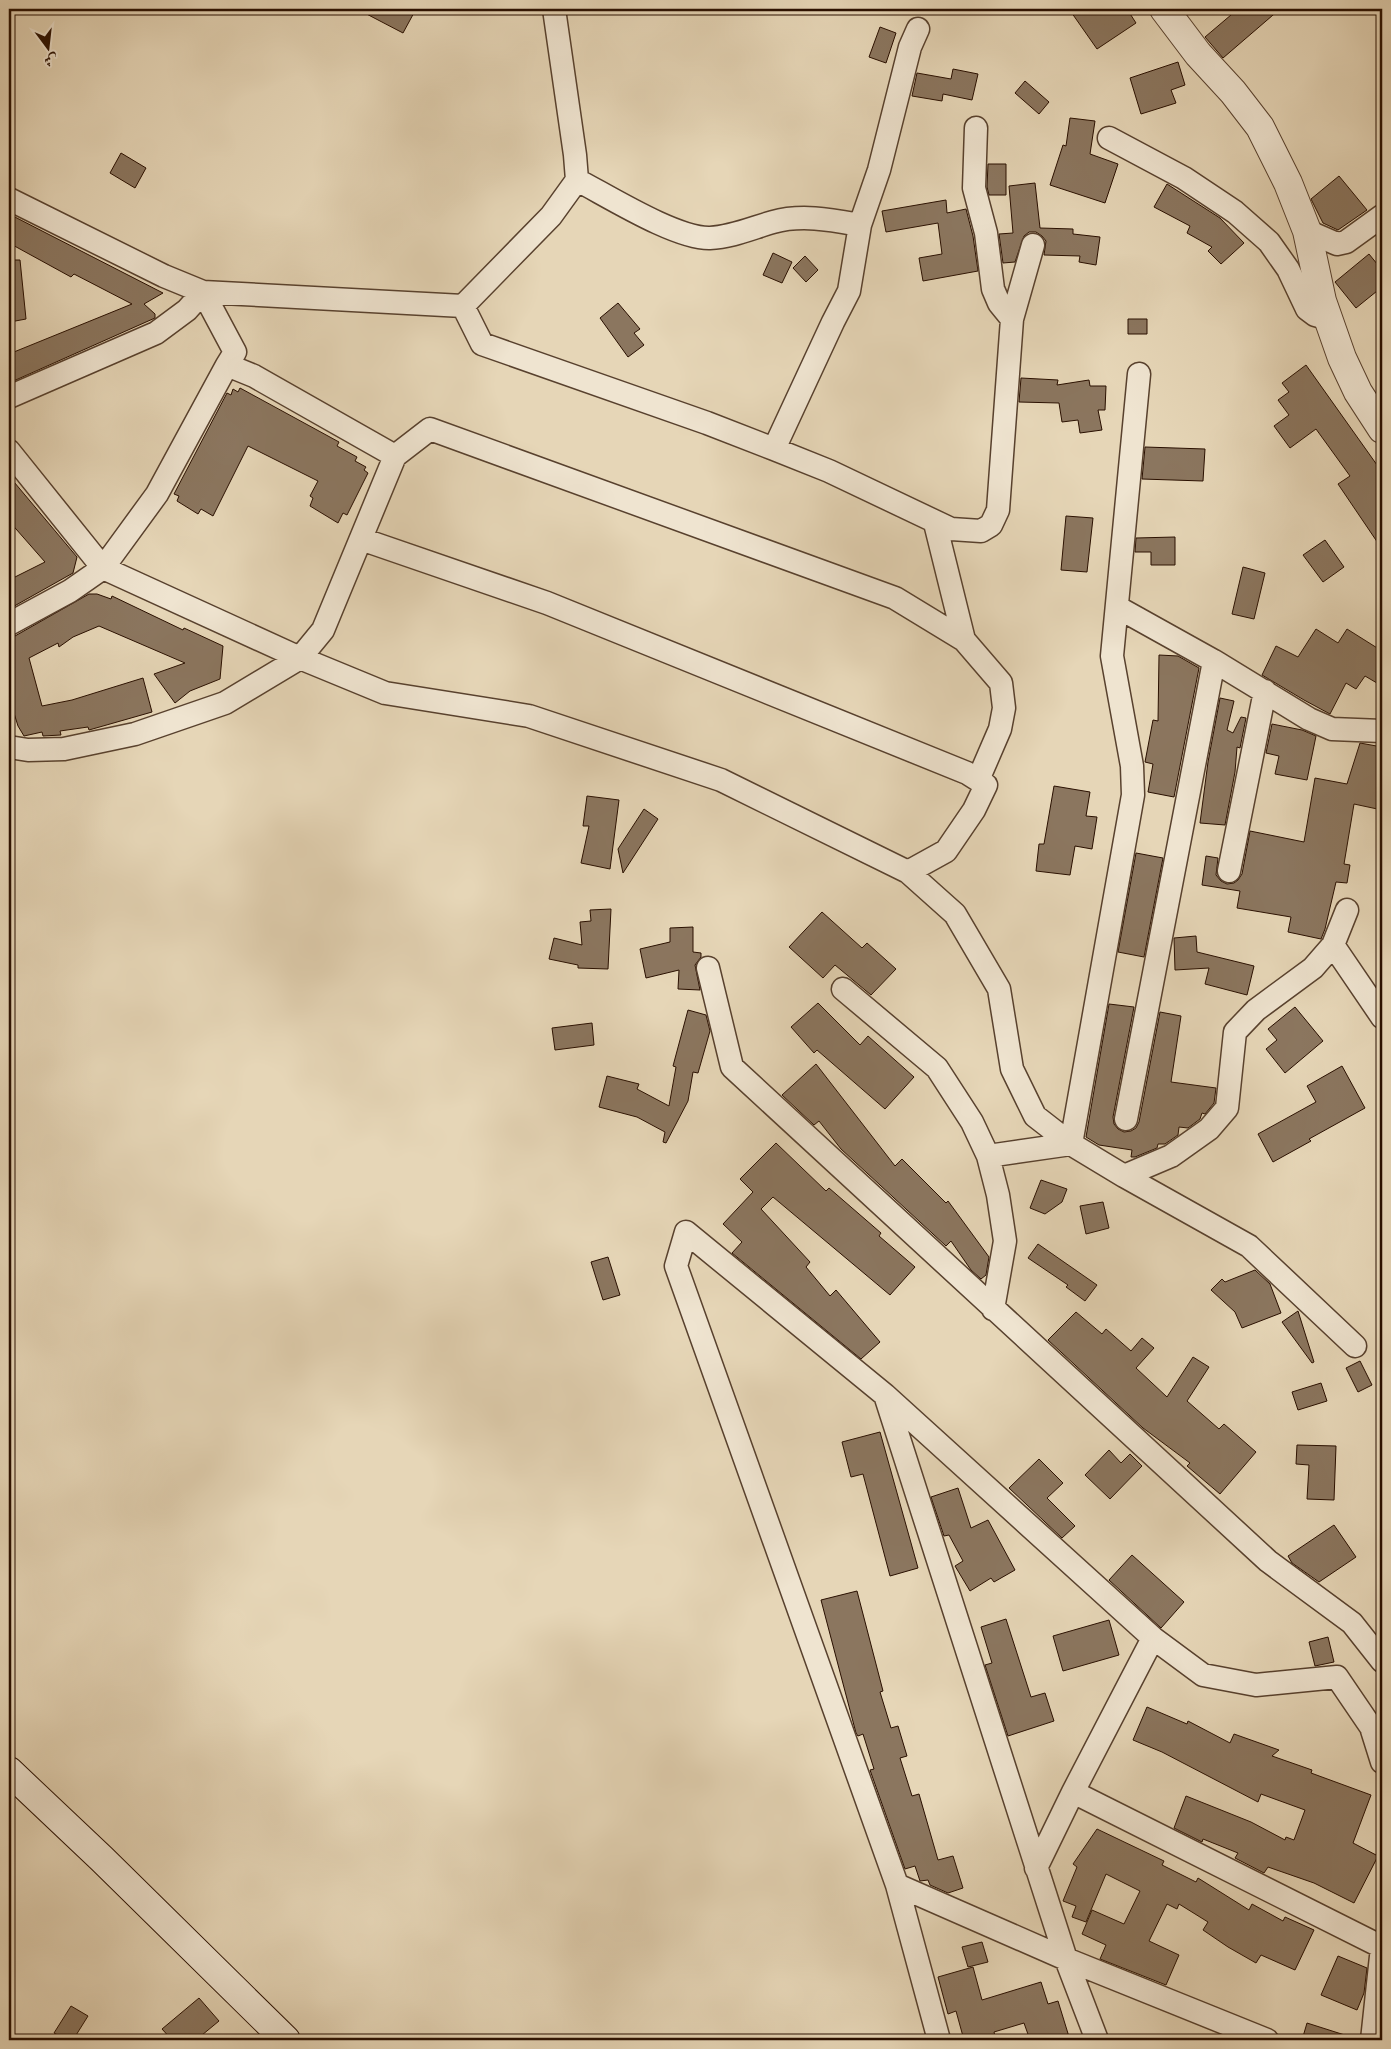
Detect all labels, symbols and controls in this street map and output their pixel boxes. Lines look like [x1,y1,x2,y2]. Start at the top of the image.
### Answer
north arrow [22,22,72,72]
text: ش [42,50,60,71]

